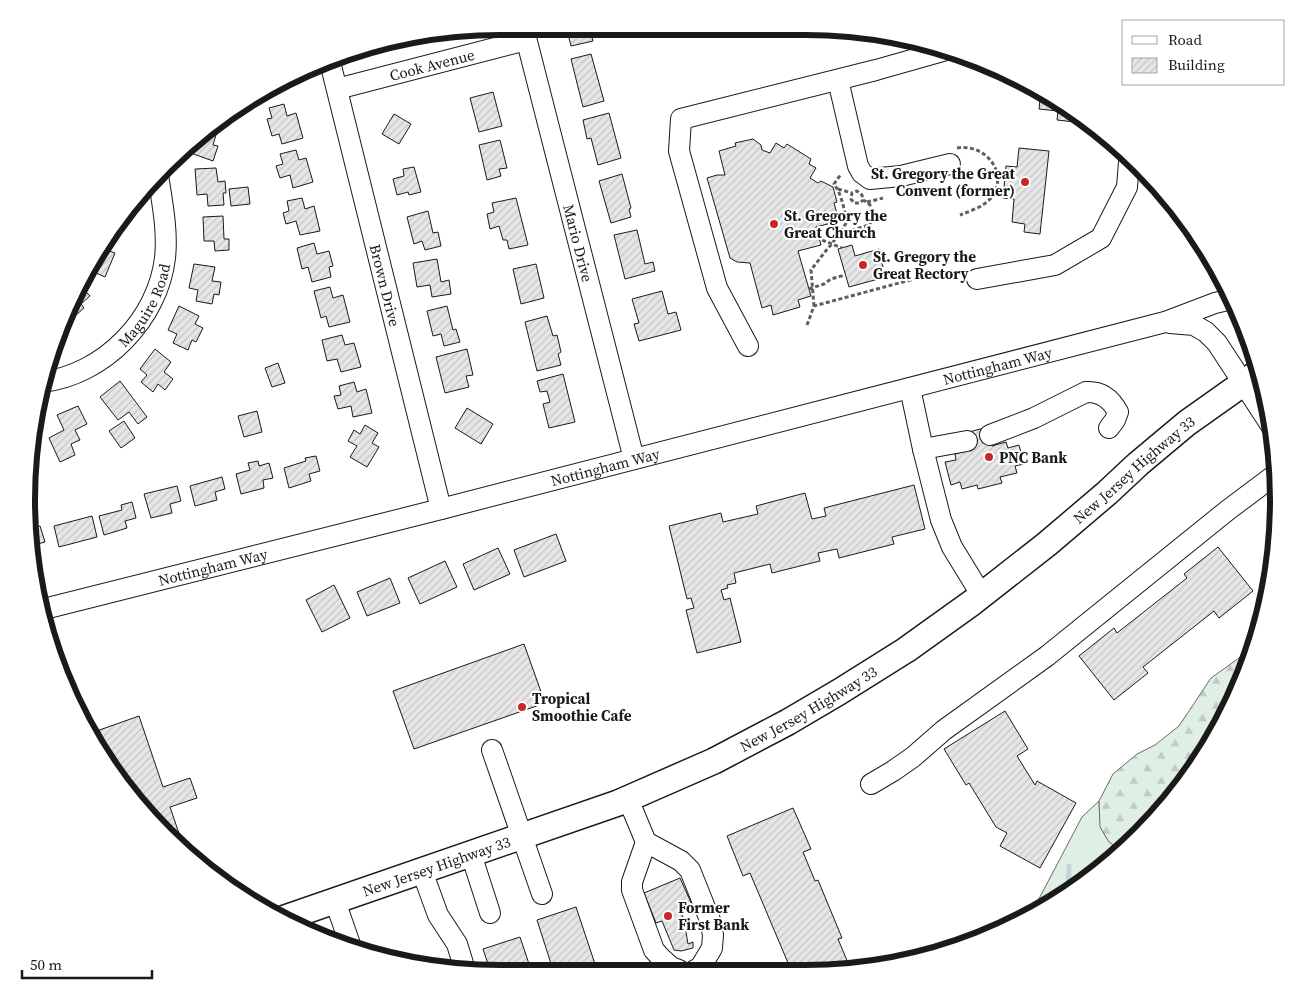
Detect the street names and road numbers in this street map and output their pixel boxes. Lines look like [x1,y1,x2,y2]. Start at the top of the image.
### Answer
street label: Cook Avenue [387,43,477,85]
street label: Mario Drive [559,202,599,284]
street label: Brown Drive [365,242,406,329]
street label: Maguire Road [113,261,175,351]
street label: Nottingham Way [941,341,1054,389]
street label: New Jersey Highway 33 [1068,410,1199,528]
street label: Nottingham Way [548,442,662,491]
street label: Nottingham Way [156,543,270,590]
street label: New Jersey Highway 33 [736,660,881,756]
street label: New Jersey Highway 33 [359,831,513,901]

